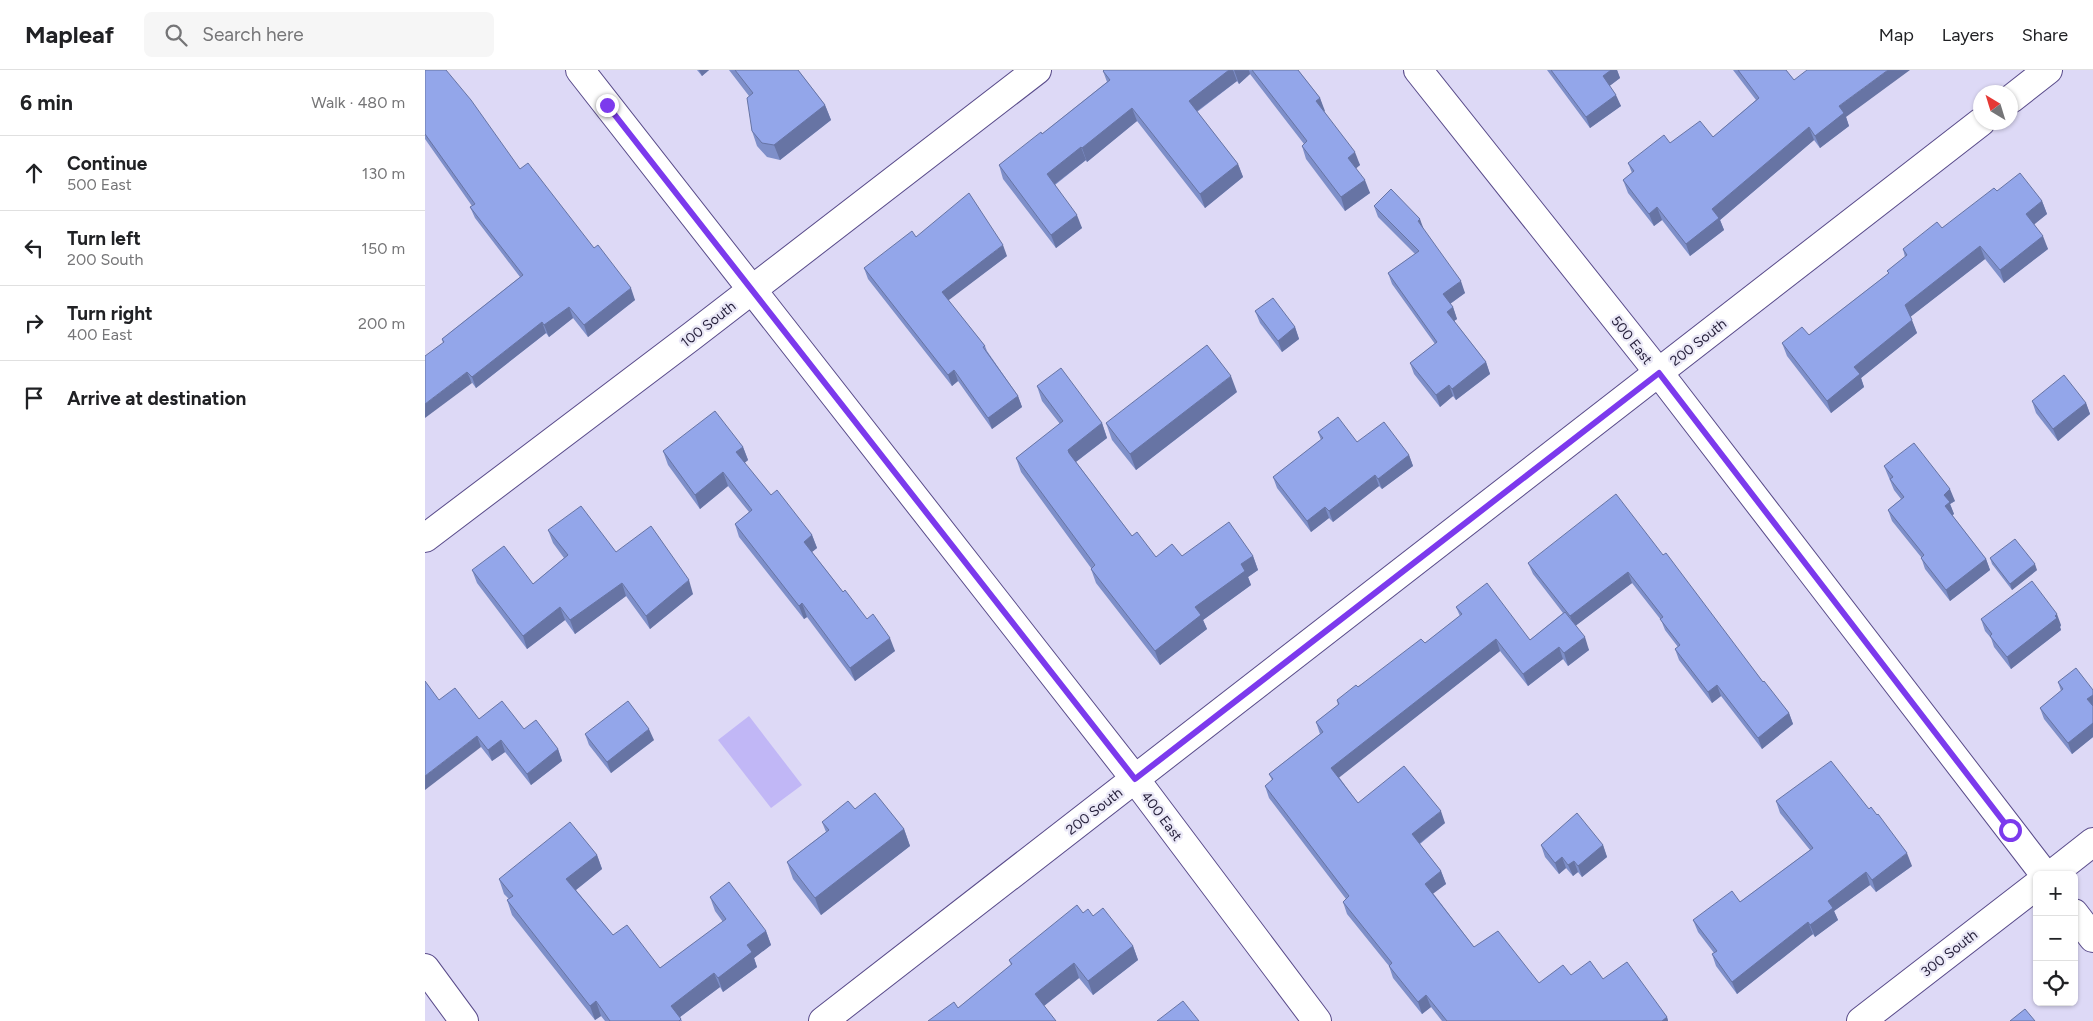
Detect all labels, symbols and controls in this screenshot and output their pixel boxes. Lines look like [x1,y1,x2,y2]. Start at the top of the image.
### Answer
search box [144,12,494,57]
text: Mapleaf [25,20,114,49]
icon: search [162,21,190,49]
text: Search here [202,23,304,46]
text: Map [1879,24,1914,46]
text: Layers [1942,24,1994,46]
text: Share [2022,24,2068,46]
north arrow [1973,85,2018,130]
text: 6 min [20,90,73,115]
text: Walk · 480 m [311,93,405,112]
route end [596,94,619,117]
text: Continue [67,152,147,175]
icon: ahead [20,159,48,187]
text: 130 m [362,164,405,183]
text: 500 East [67,175,132,194]
text: Turn left [67,227,141,250]
icon: left [20,234,48,262]
text: 150 m [361,239,405,258]
text: 200 South [67,250,143,269]
street label: 100 South [678,298,739,351]
text: Turn right [67,302,153,325]
icon: right [20,309,48,337]
street label: 500 East [1607,313,1656,368]
text: 200 m [358,314,405,333]
street label: 200 South [1667,315,1730,370]
text: 400 East [67,325,133,344]
icon: arrive [20,384,48,412]
text: Arrive at destination [67,387,246,410]
street label: 200 South [1063,784,1126,839]
street label: 400 East [1138,788,1186,844]
route start [1999,819,2022,842]
map controls [2033,871,2078,1006]
button: + [2033,871,2078,916]
button: − [2033,916,2078,961]
street label: 300 South [1918,926,1981,981]
button: locate [2033,961,2078,1006]

